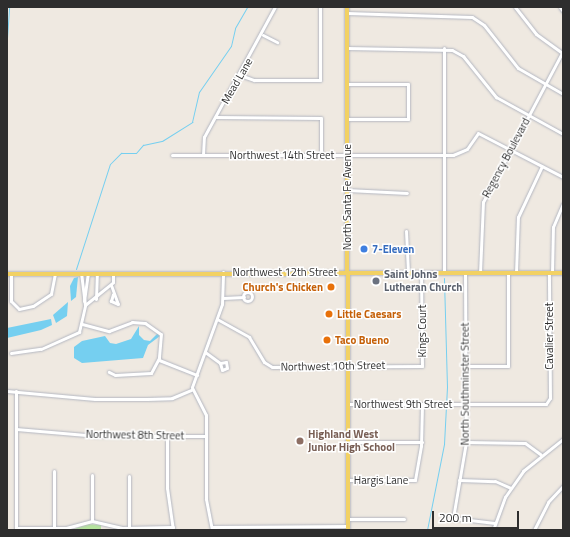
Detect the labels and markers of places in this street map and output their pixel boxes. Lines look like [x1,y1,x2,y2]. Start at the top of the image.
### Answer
place label: 7-Eleven [372,242,414,256]
marker: 7-Eleven [359,244,369,254]
place label: Saint Johns Lutheran Church [384,268,462,294]
marker: Saint Johns Lutheran Church [371,276,381,286]
place label: Church's Chicken [243,280,323,294]
marker: Church's Chicken [326,282,336,292]
place label: Little Caesars [337,307,401,321]
marker: Little Caesars [324,309,334,319]
place label: Taco Bueno [335,333,389,347]
marker: Taco Bueno [322,335,332,345]
place label: Highland West Junior High School [308,428,395,454]
marker: Highland West Junior High School [295,436,305,446]

